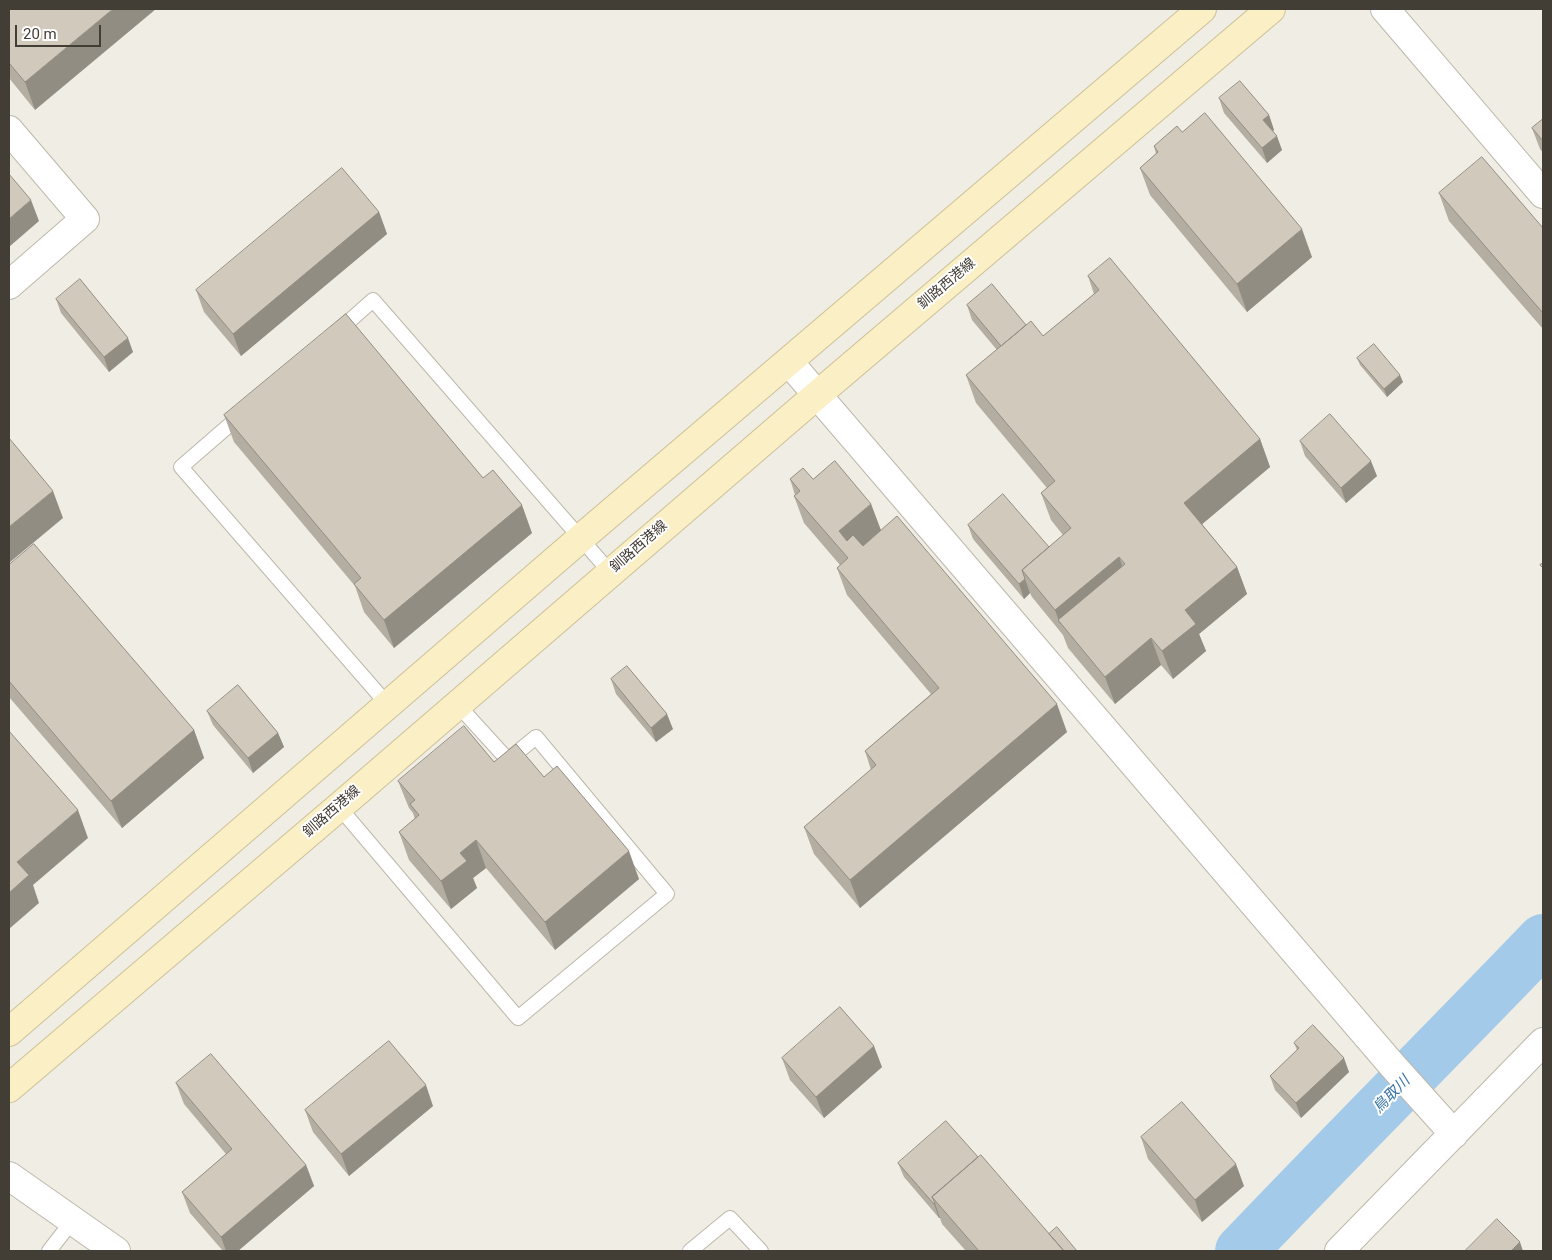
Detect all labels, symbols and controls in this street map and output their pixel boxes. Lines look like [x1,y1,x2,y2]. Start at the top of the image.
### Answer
scale bar [18,15,104,47]
text: 20 m [23,25,57,43]
street label: 釧路西港線 [915,255,979,313]
street label: 釧路西港線 [607,518,671,576]
street label: 釧路西港線 [300,783,364,841]
water label: 鳥取川 [1370,1073,1414,1117]

